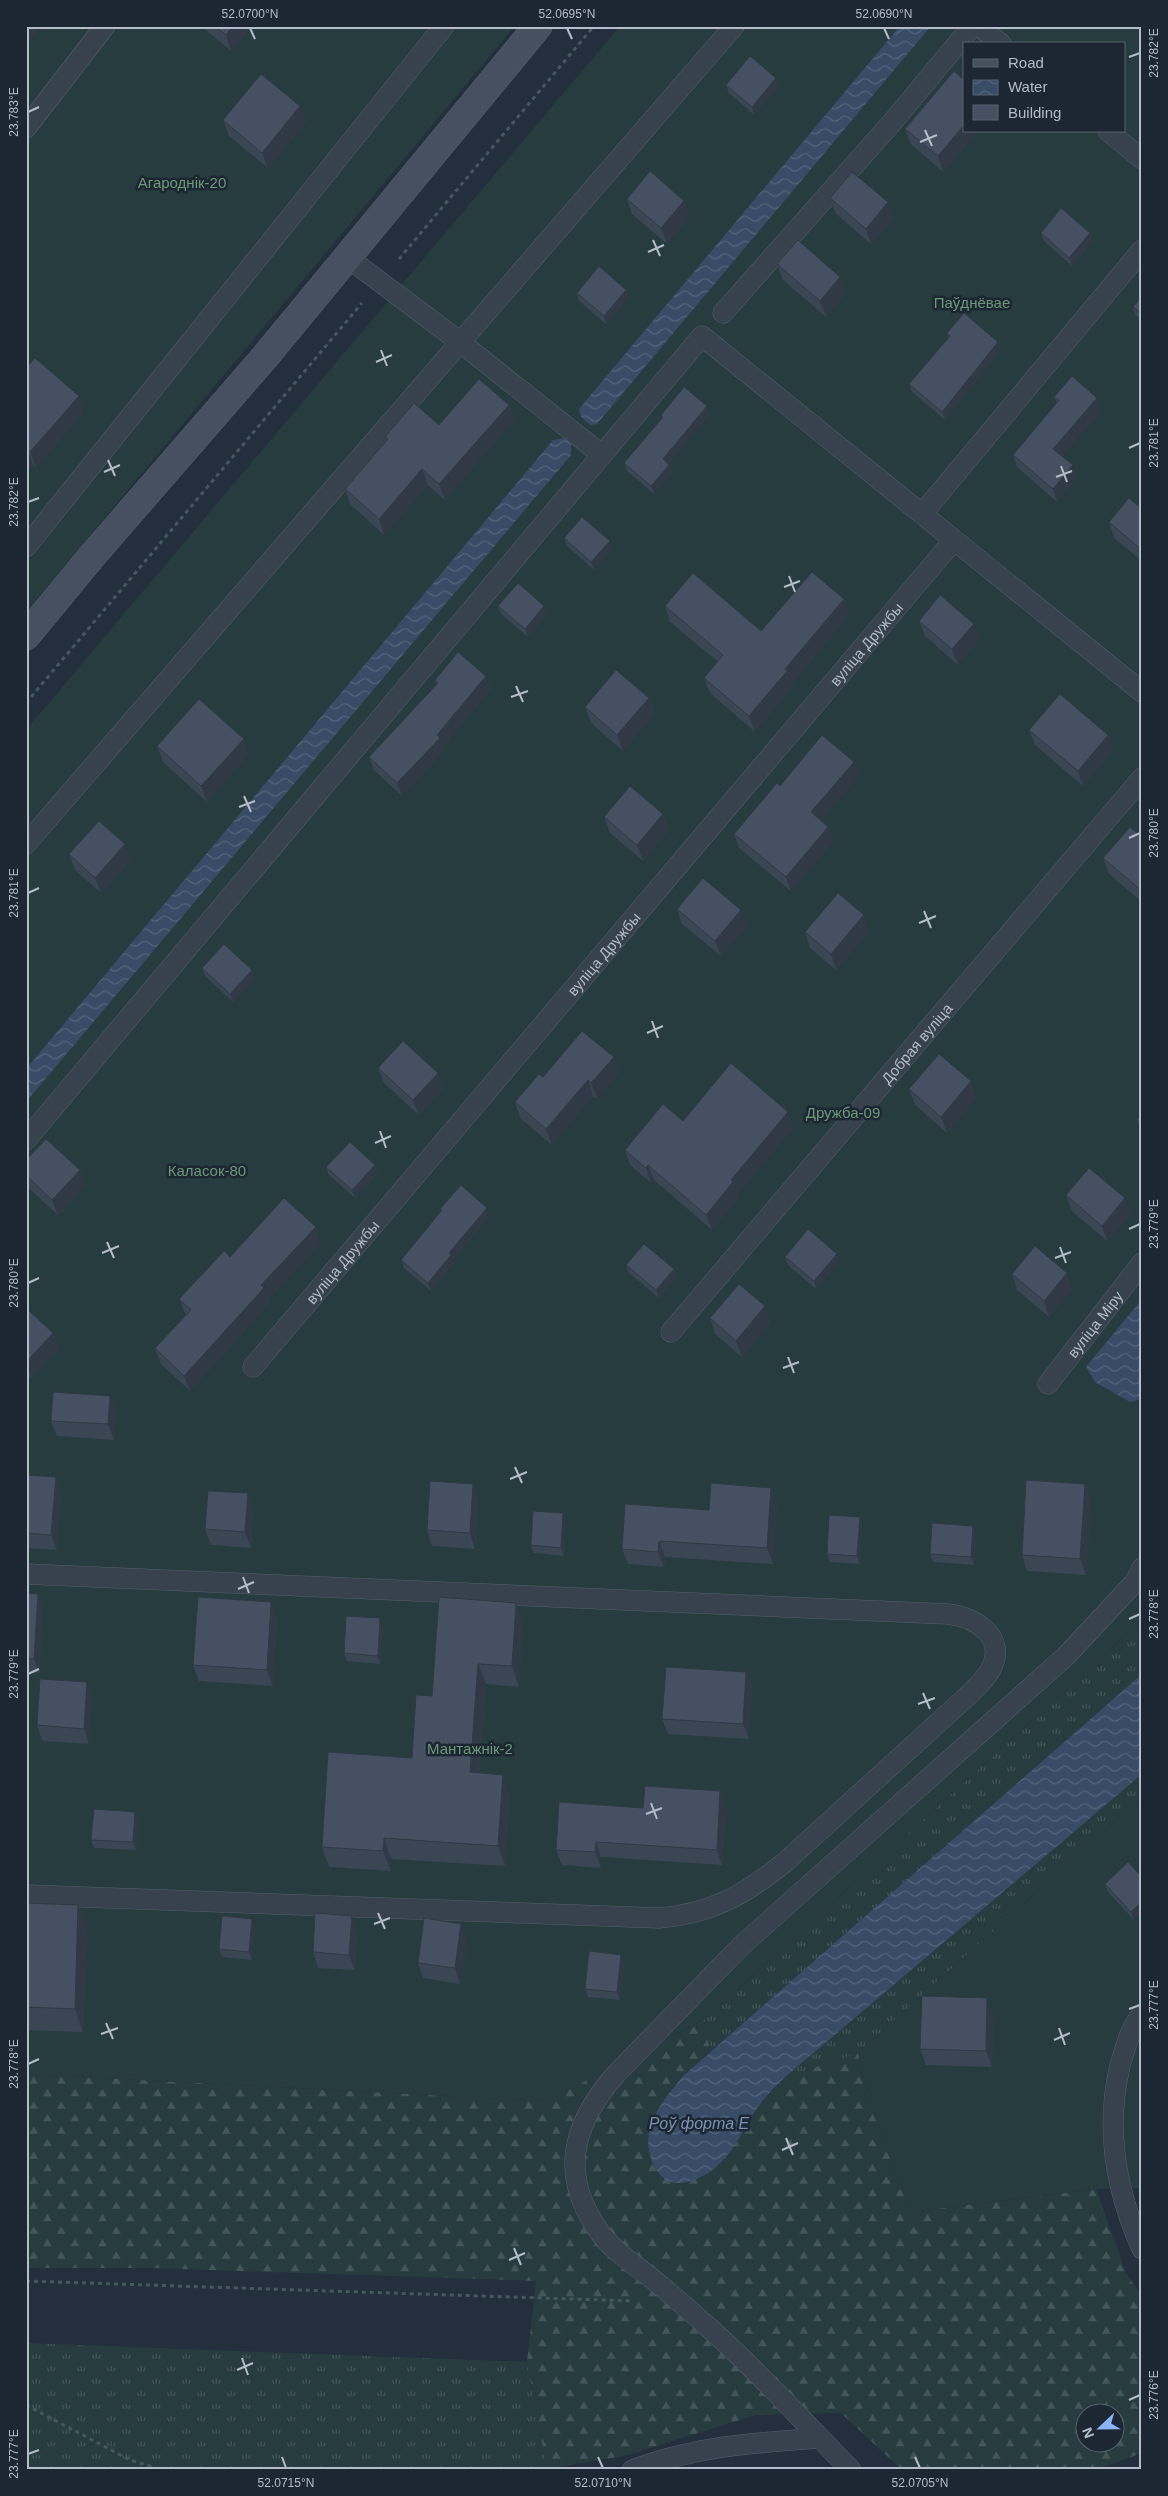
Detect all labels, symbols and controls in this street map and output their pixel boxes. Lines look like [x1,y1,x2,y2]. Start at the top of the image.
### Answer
text: 52.0700°N [222,7,278,21]
text: 52.0695°N [539,7,595,21]
text: 52.0690°N [856,7,912,21]
text: 23.782°E [1147,28,1161,78]
legend [963,42,1126,132]
text: Road [1008,54,1044,71]
text: Water [1008,78,1047,95]
text: 23.783°E [7,87,21,137]
text: Building [1008,104,1061,121]
park label: Агароднік-20 [138,174,226,191]
park label: Паўднёвае [934,294,1010,311]
text: 23.781°E [1147,418,1161,468]
text: 23.782°E [7,477,21,527]
street label: вуліца Дружбы [826,599,906,689]
text: 23.780°E [1147,808,1161,858]
text: 23.781°E [7,868,21,918]
street label: вуліца Дружбы [563,909,643,999]
street label: Добрая вуліца [878,999,956,1087]
park label: Дружба-09 [806,1104,880,1121]
park label: Каласок-80 [168,1162,246,1179]
text: 23.779°E [1147,1199,1161,1249]
street label: вуліца Дружбы [302,1217,382,1307]
text: 23.780°E [7,1258,21,1308]
street label: вуліца Міру [1064,1287,1126,1361]
text: 23.778°E [1147,1589,1161,1639]
text: 23.779°E [7,1649,21,1699]
park label: Мантажнік-2 [427,1740,513,1757]
text: 23.777°E [1147,1980,1161,2030]
text: 23.778°E [7,2039,21,2089]
water label: Роў форта Е [649,2115,750,2132]
text: 23.776°E [1147,2370,1161,2420]
north arrow [1076,2404,1126,2454]
text: N [1079,2425,1097,2441]
text: 23.777°E [7,2429,21,2479]
text: 52.0715°N [258,2476,314,2490]
text: 52.0710°N [575,2476,631,2490]
text: 52.0705°N [892,2476,948,2490]

